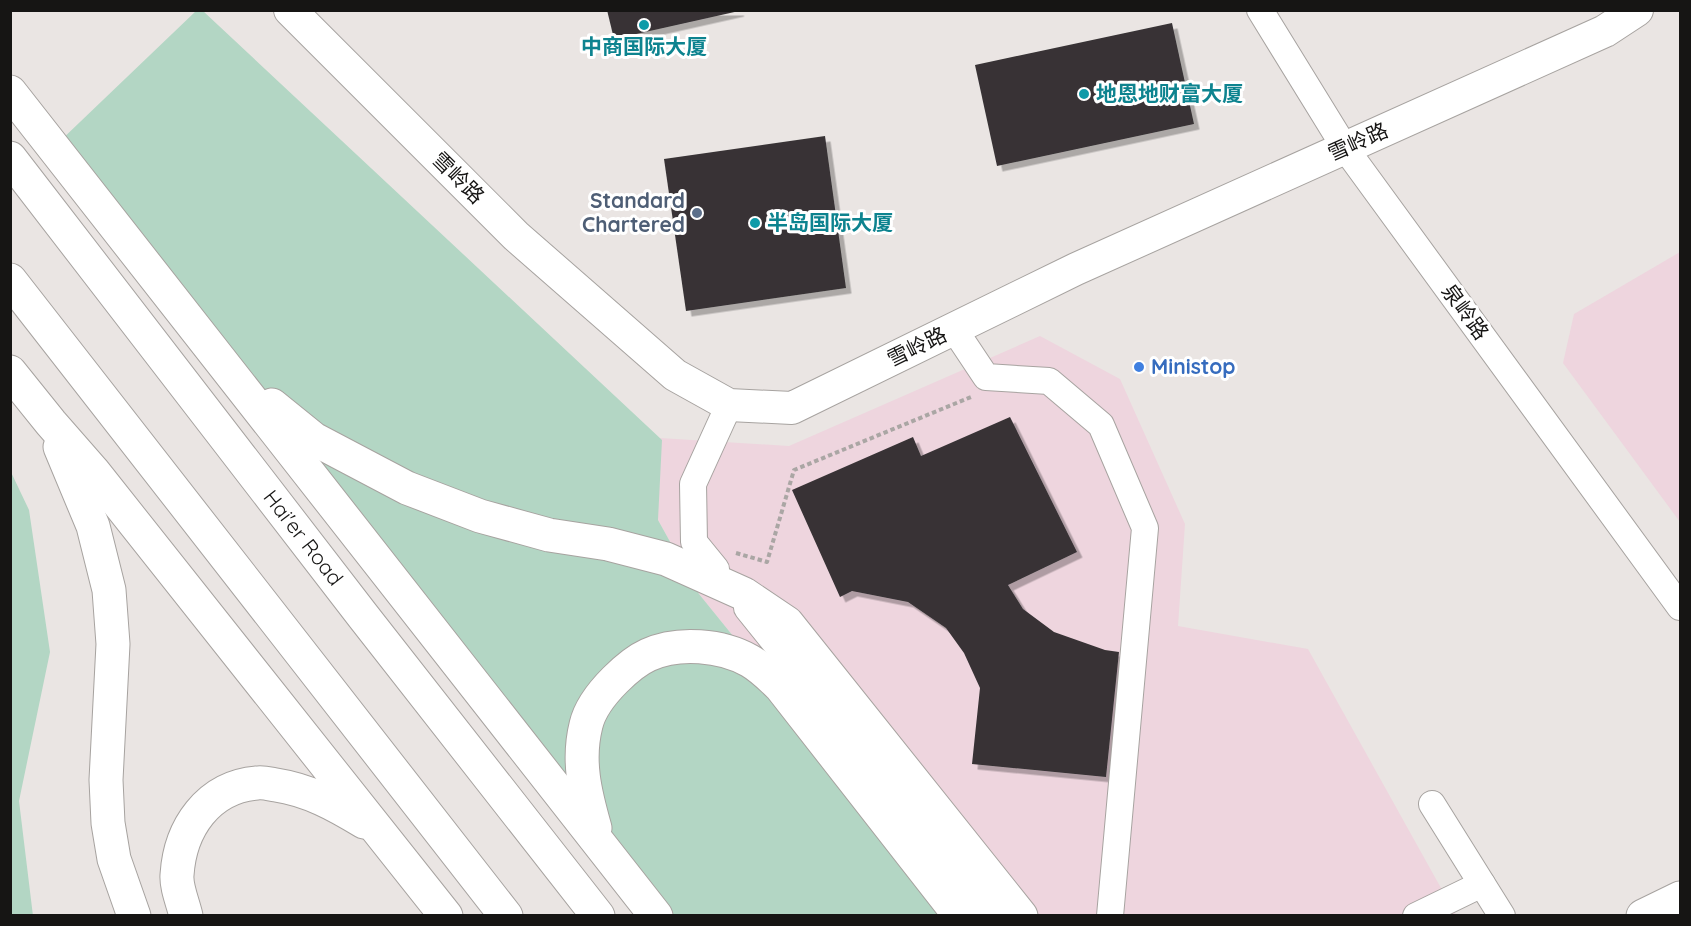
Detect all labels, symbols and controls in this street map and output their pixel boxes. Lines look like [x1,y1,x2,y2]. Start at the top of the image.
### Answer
marker: 中商国际大厦 [637,18,651,32]
place label: 中商国际大厦 [581,33,707,59]
place label: 地恩地财富大厦 [1096,80,1243,106]
marker: 地恩地财富大厦 [1077,87,1091,101]
street label: 雪岭路 [1324,116,1392,166]
street label: 雪岭路 [427,146,490,209]
place label: Standard Chartered [582,187,685,237]
marker: Standard Chartered [690,206,704,220]
place label: 半岛国际大厦 [767,209,893,235]
marker: 半岛国际大厦 [748,216,762,230]
street label: 泉岭路 [1437,278,1495,345]
street label: 雪岭路 [883,321,951,372]
place label: Ministop [1151,353,1236,379]
marker: Ministop [1132,360,1146,374]
street label: Hai'er Road [258,484,349,590]

